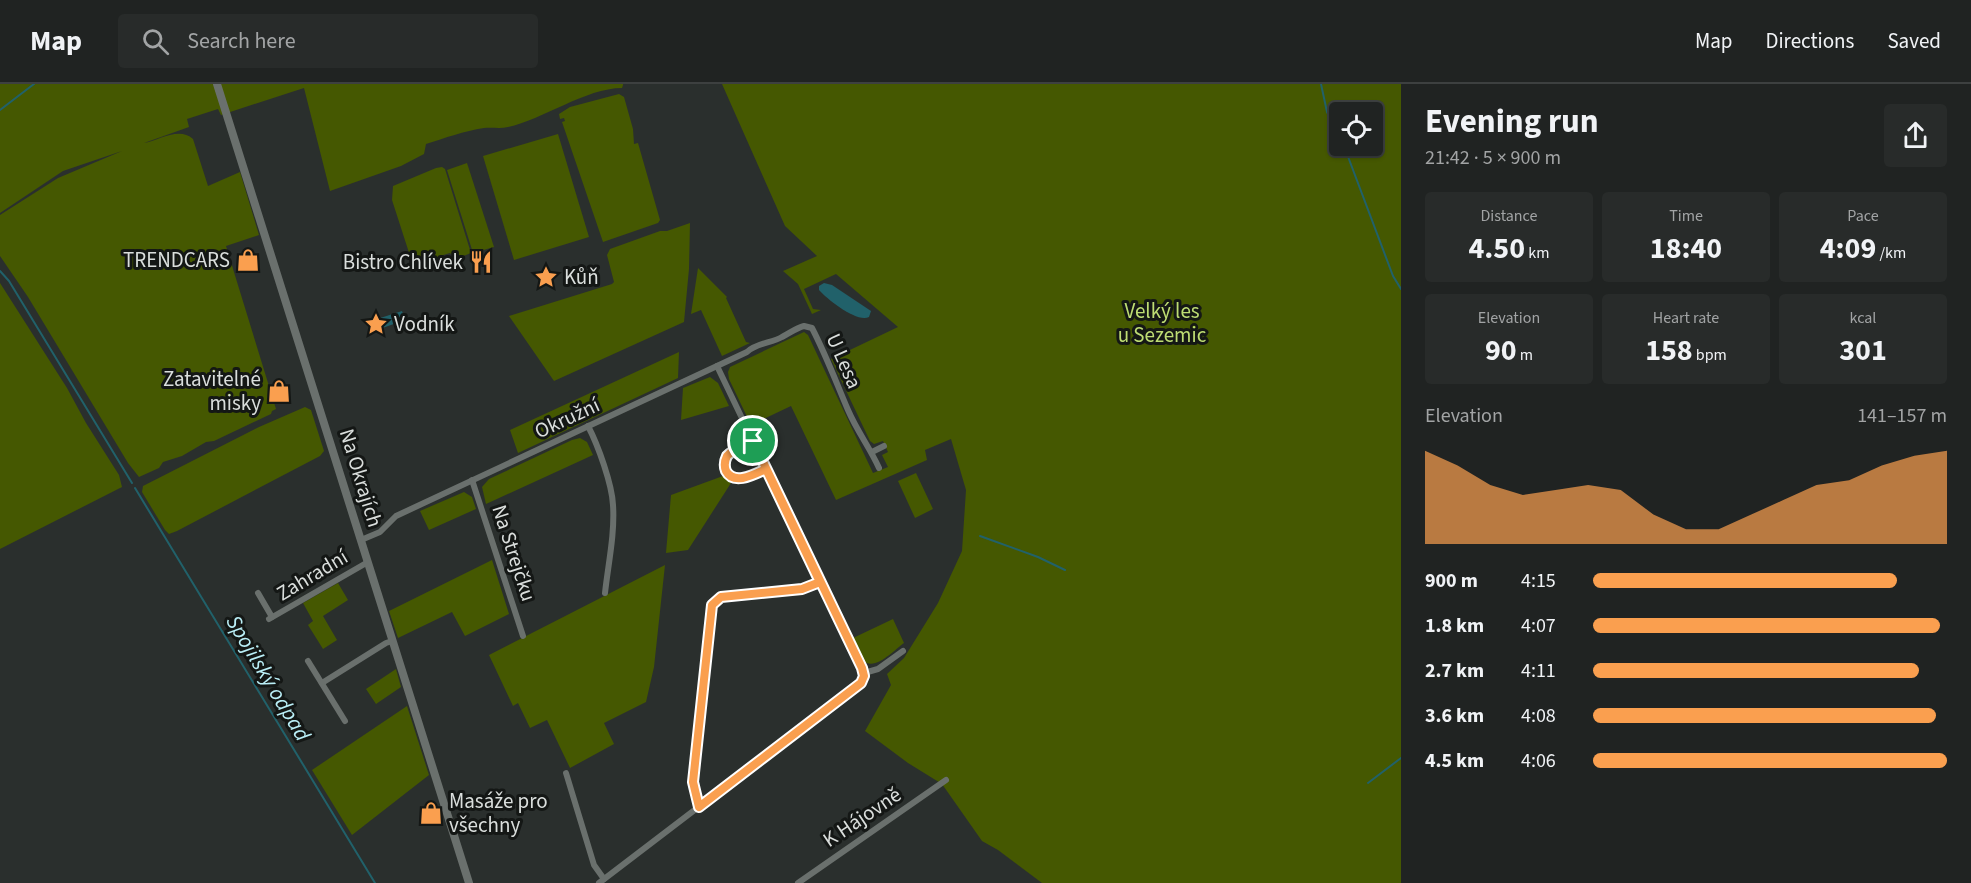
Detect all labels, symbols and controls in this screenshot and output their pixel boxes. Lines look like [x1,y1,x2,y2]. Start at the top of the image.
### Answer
search box [118,14,538,68]
text: Map [30,21,82,61]
icon: search [139,25,172,58]
text: Search here [187,25,296,57]
text: Map [1695,26,1733,56]
text: Directions [1766,26,1854,56]
text: Saved [1887,26,1941,56]
text: Evening run [1425,98,1599,145]
map controls [1329,102,1383,156]
button: locate [1329,102,1383,156]
button: share [1884,104,1947,167]
text: 21:42 · 5 × 900 m [1425,144,1561,172]
text: Distance [1481,205,1537,227]
text: Time [1669,205,1703,227]
text: Pace [1847,205,1879,227]
text: 4.50 [1469,227,1525,270]
text: 18:40 [1650,227,1722,270]
text: 4:09 [1820,227,1876,270]
text: km [1525,242,1549,264]
text: /km [1876,242,1906,264]
place label: TRENDCARS [123,245,230,275]
shop icon: TRENDCARS [235,247,261,273]
place label: Bistro Chlívek [343,247,464,277]
restaurant icon: Bistro Chlívek [468,249,494,275]
place label: Kůň [564,262,599,292]
place icon: Kůň [533,264,559,290]
park label: Velký les u Sezemic [1118,296,1207,350]
text: Elevation [1478,307,1540,329]
text: Heart rate [1653,307,1719,329]
text: kcal [1850,307,1876,329]
place label: Vodník [394,309,455,339]
place icon: Vodník [363,311,389,337]
street label: U Lesa [819,329,869,393]
text: 90 [1485,329,1517,372]
text: 158 [1645,329,1693,372]
text: 301 [1839,329,1887,372]
text: m [1517,344,1533,366]
text: bpm [1693,344,1727,366]
place label: Zatavitelné misky [163,364,261,418]
shop icon: Zatavitelné misky [266,378,292,404]
street label: Okružní [530,390,605,446]
text: Elevation [1425,402,1503,430]
text: 141–157 m [1857,402,1947,430]
pin [727,415,778,466]
icon: arrive [736,424,769,457]
street label: Na Okrajích [332,425,390,531]
street label: Na Strejčku [484,501,544,605]
street label: Zahradní [271,541,354,608]
text: 900 m [1425,567,1478,595]
text: 4:15 [1521,567,1556,595]
water label: Spojilský odpad [218,609,319,748]
text: 1.8 km [1425,612,1484,640]
text: 4:07 [1521,612,1556,640]
text: 2.7 km [1425,657,1484,685]
text: 4:11 [1521,657,1556,685]
text: 3.6 km [1425,702,1484,730]
text: 4:08 [1521,702,1556,730]
text: 4.5 km [1425,747,1484,775]
text: 4:06 [1521,747,1556,775]
street label: K Hájovně [817,780,907,854]
place label: Masáže pro všechny [449,786,548,840]
shop icon: Masáže pro všechny [418,800,444,826]

